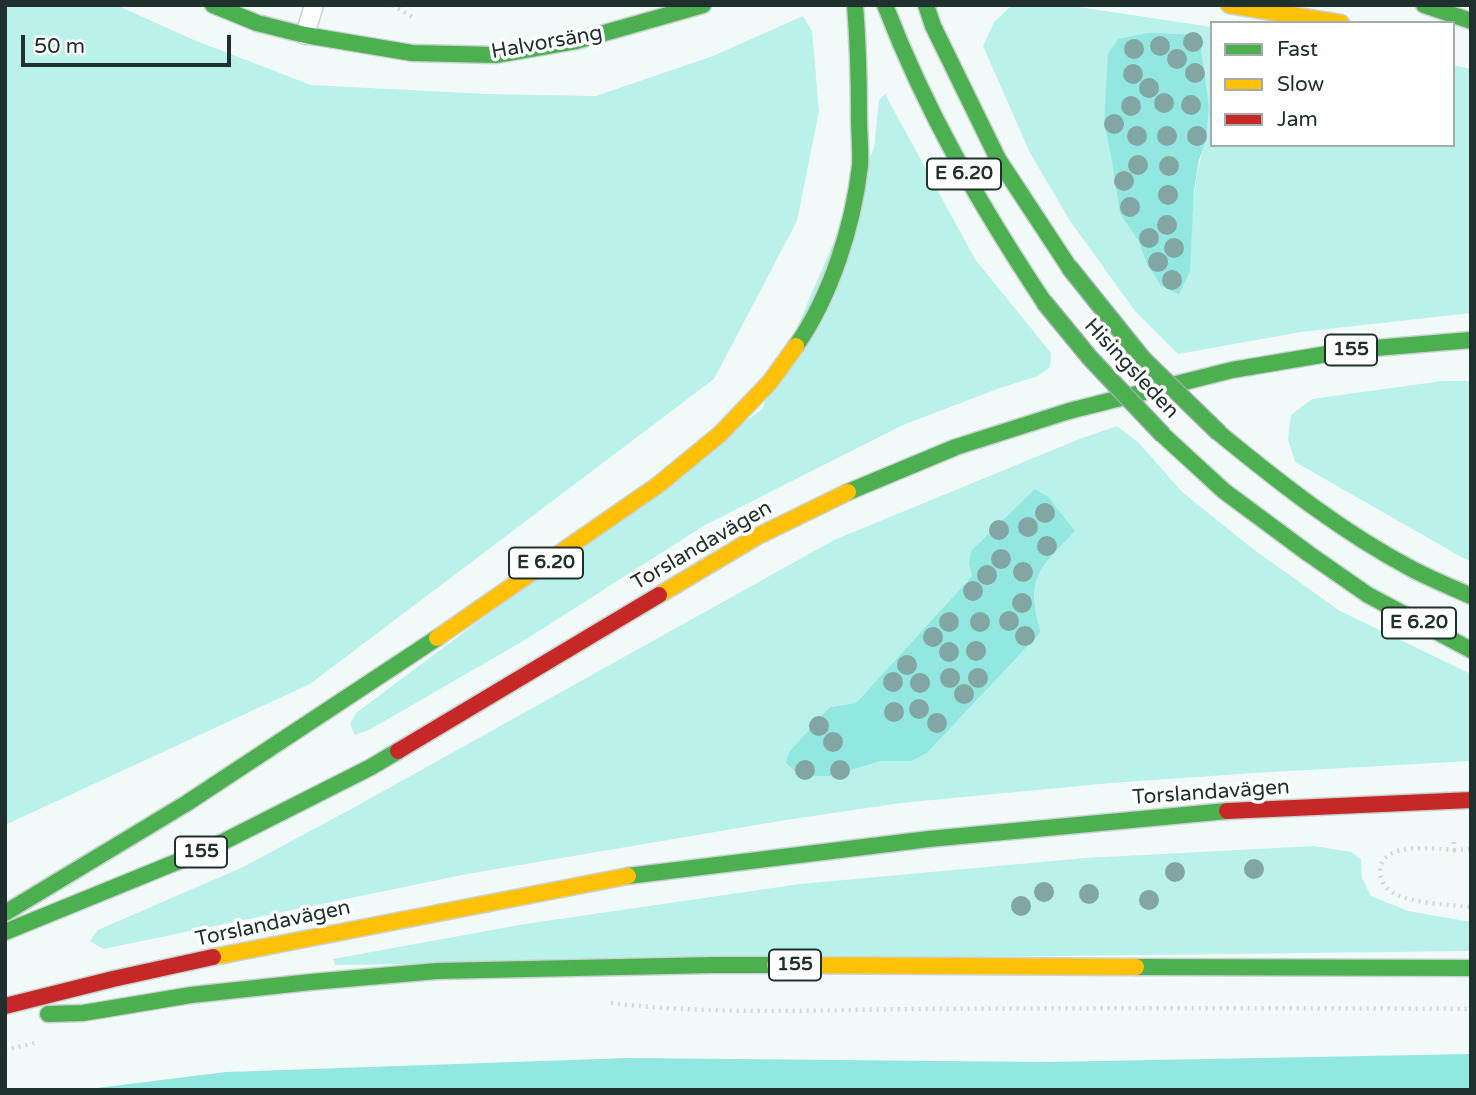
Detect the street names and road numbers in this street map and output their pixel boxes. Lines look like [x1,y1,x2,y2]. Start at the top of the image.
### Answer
street label: Halvorsäng [489,21,605,65]
road number: E 6.20 [927,158,1001,190]
street label: Hisingsleden [1078,314,1184,424]
road number: 155 [1325,334,1377,366]
street label: Torslandavägen [627,496,777,596]
road number: E 6.20 [509,548,583,578]
road number: E 6.20 [1382,608,1456,638]
street label: Torslandavägen [1131,775,1291,811]
road number: 155 [175,836,227,867]
street label: Torslandavägen [193,895,353,953]
road number: 155 [769,950,821,981]

